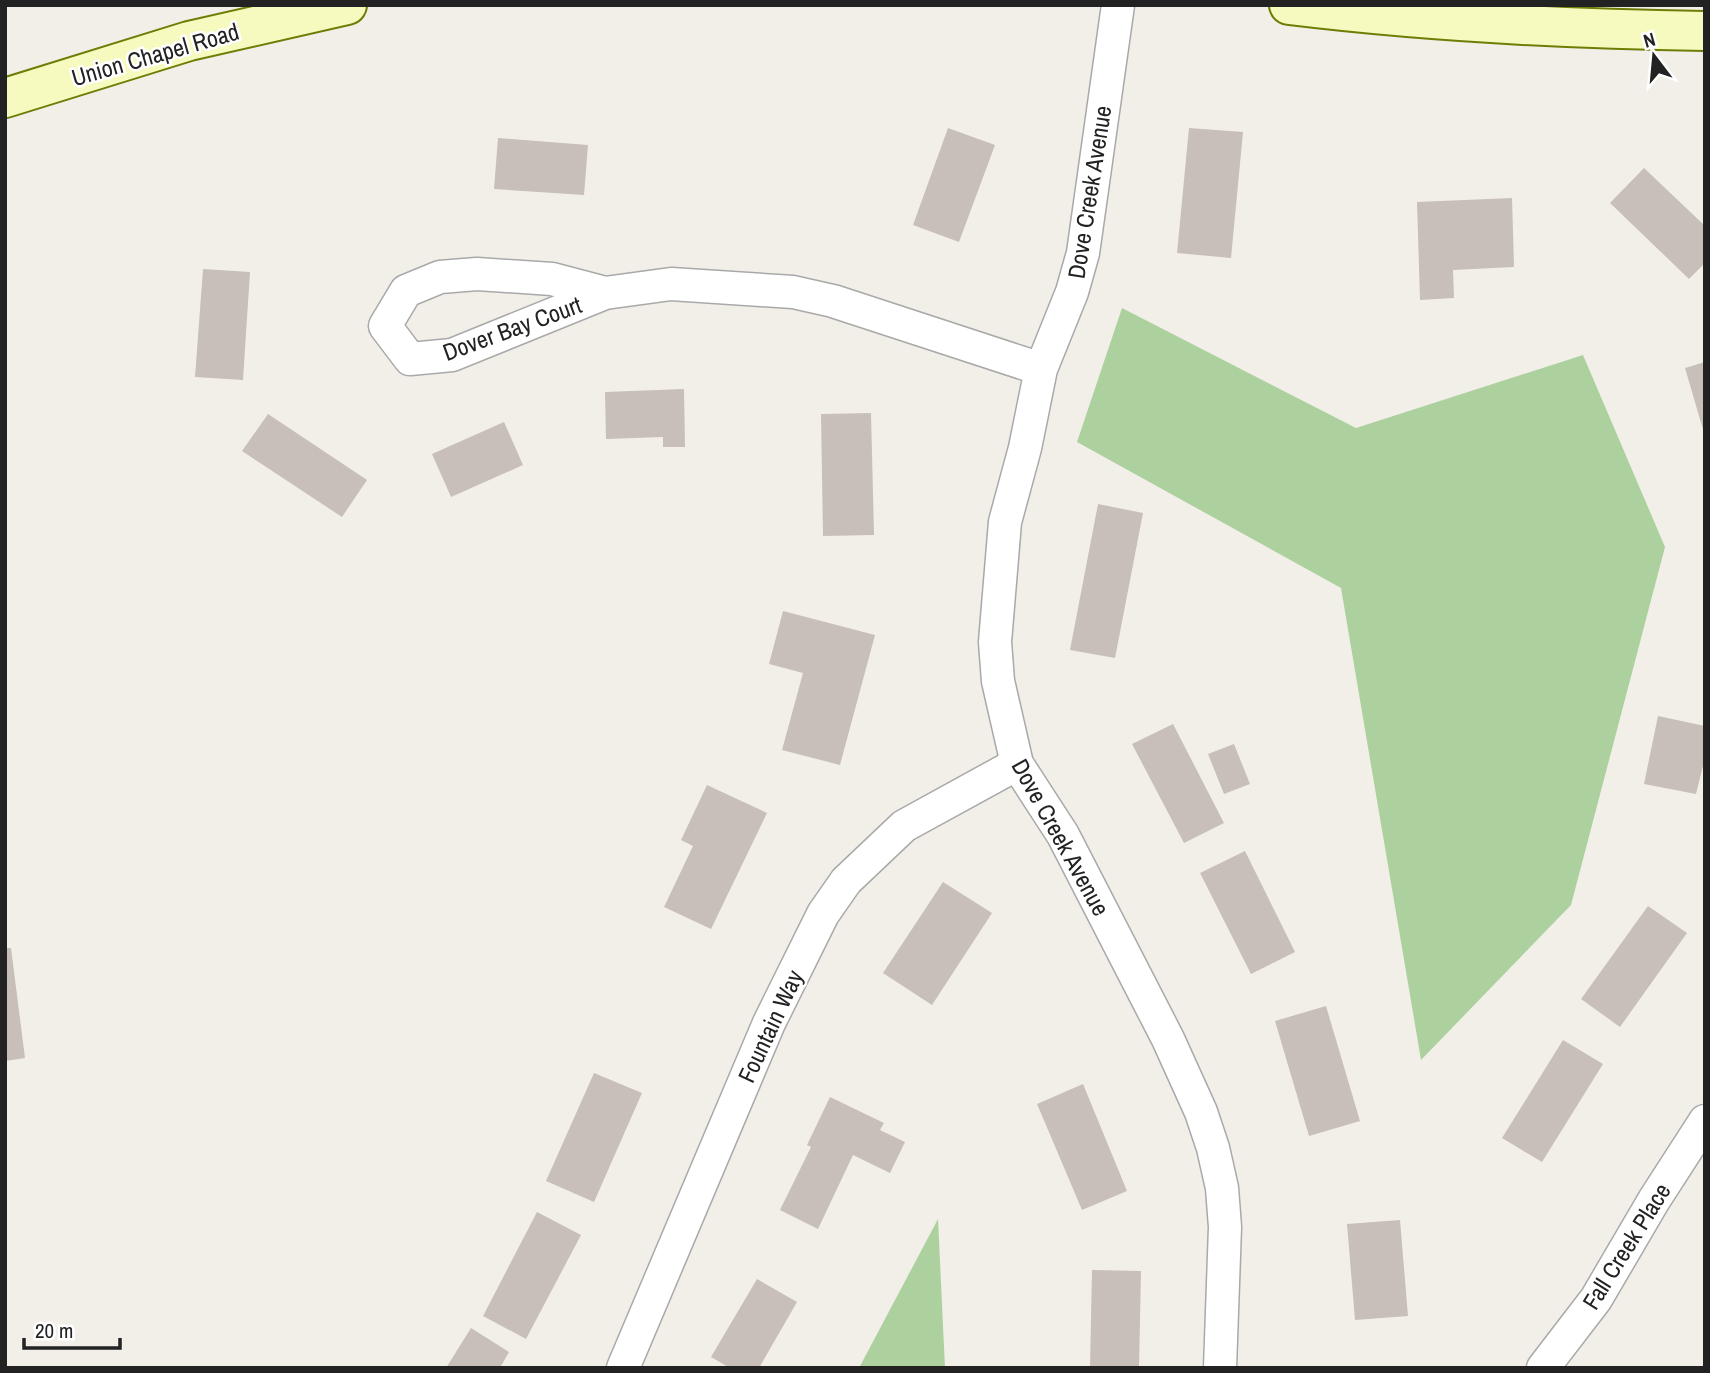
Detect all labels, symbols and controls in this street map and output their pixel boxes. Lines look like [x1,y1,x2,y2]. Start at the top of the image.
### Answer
street label: Union Chapel Road [68,15,242,93]
north arrow [1619,21,1689,91]
text: N [1640,26,1658,54]
street label: Dove Creek Avenue [1060,103,1118,281]
street label: Dover Bay Court [438,288,586,368]
street label: Dove Creek Avenue [1005,753,1117,921]
street label: Fountain Way [730,964,810,1088]
street label: Fall Creek Place [1574,1177,1678,1315]
scale bar [24,1306,121,1350]
text: 20 m [35,1316,73,1345]

